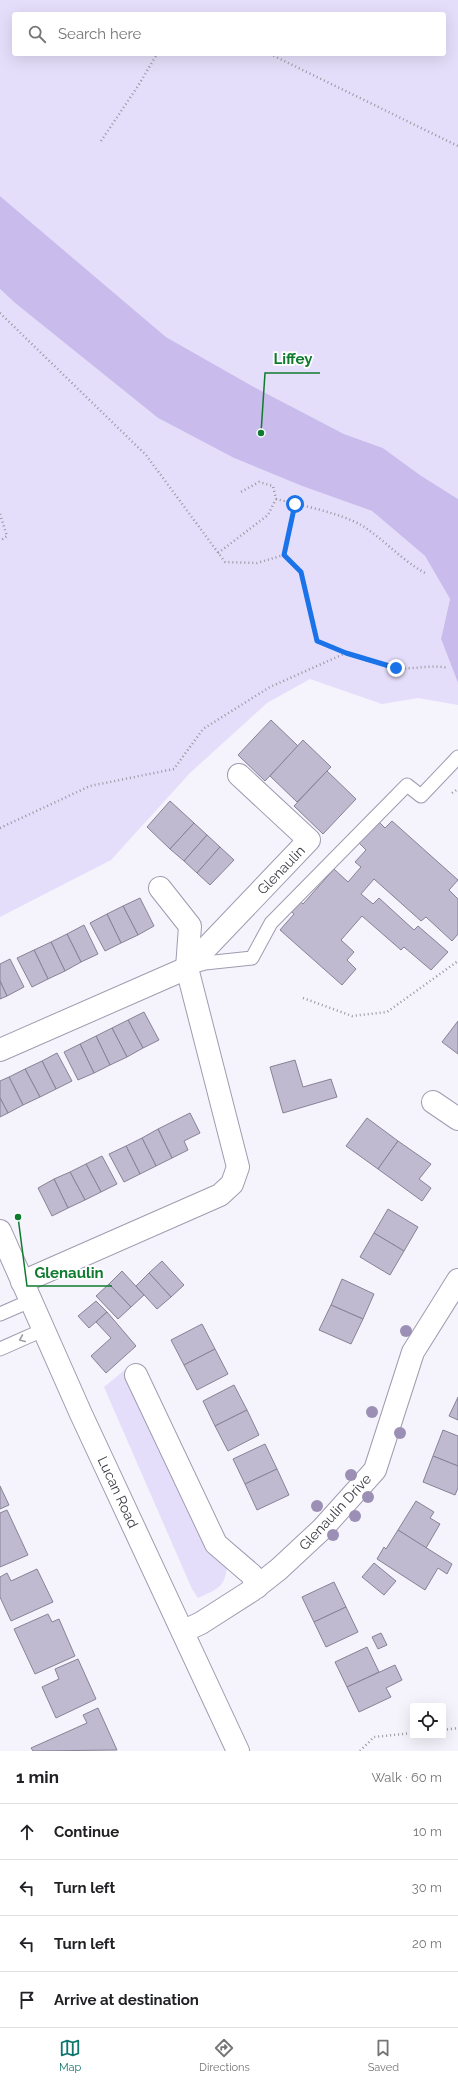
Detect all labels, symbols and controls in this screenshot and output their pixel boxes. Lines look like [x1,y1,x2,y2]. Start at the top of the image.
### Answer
search box [12,12,446,56]
icon: search [26,23,48,45]
text: Search here [58,25,141,43]
callout: Liffey [265,346,320,373]
text: Liffey [273,350,313,368]
route start [286,495,304,513]
route end [387,659,405,677]
street label: Glenaulin [254,842,308,898]
callout: Glenaulin [27,1259,112,1286]
text: Glenaulin [34,1264,104,1282]
one-way arrow [18,1335,25,1343]
street label: Lucan Road [94,1454,142,1530]
street label: Glenaulin Drive [296,1471,374,1553]
map controls [410,1703,446,1739]
button: locate [410,1703,446,1739]
text: 1 min [16,1767,59,1787]
text: Walk · 60 m [371,1770,442,1785]
icon: ahead [16,1821,38,1843]
text: Continue [54,1823,119,1841]
text: 10 m [413,1824,442,1839]
icon: left [16,1877,38,1899]
text: Turn left [54,1879,115,1897]
text: 30 m [412,1880,442,1895]
icon: left [16,1933,38,1955]
text: Turn left [54,1935,115,1953]
text: 20 m [412,1936,442,1951]
icon: arrive [16,1989,38,2011]
text: Arrive at destination [54,1991,199,2009]
tab: Map [59,2037,81,2074]
tab: Directions [199,2037,250,2074]
tab: Saved [368,2037,399,2074]

